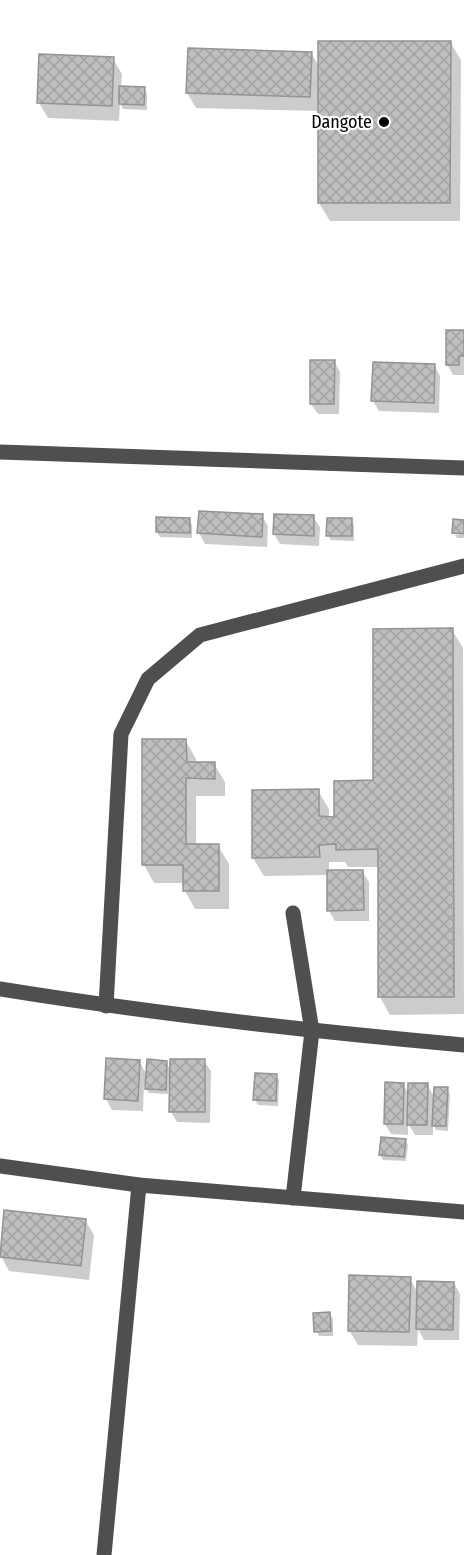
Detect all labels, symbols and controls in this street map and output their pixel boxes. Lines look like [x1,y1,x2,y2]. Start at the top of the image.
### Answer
place label: Dangote [311,111,372,133]
marker: Dangote [377,115,391,129]

